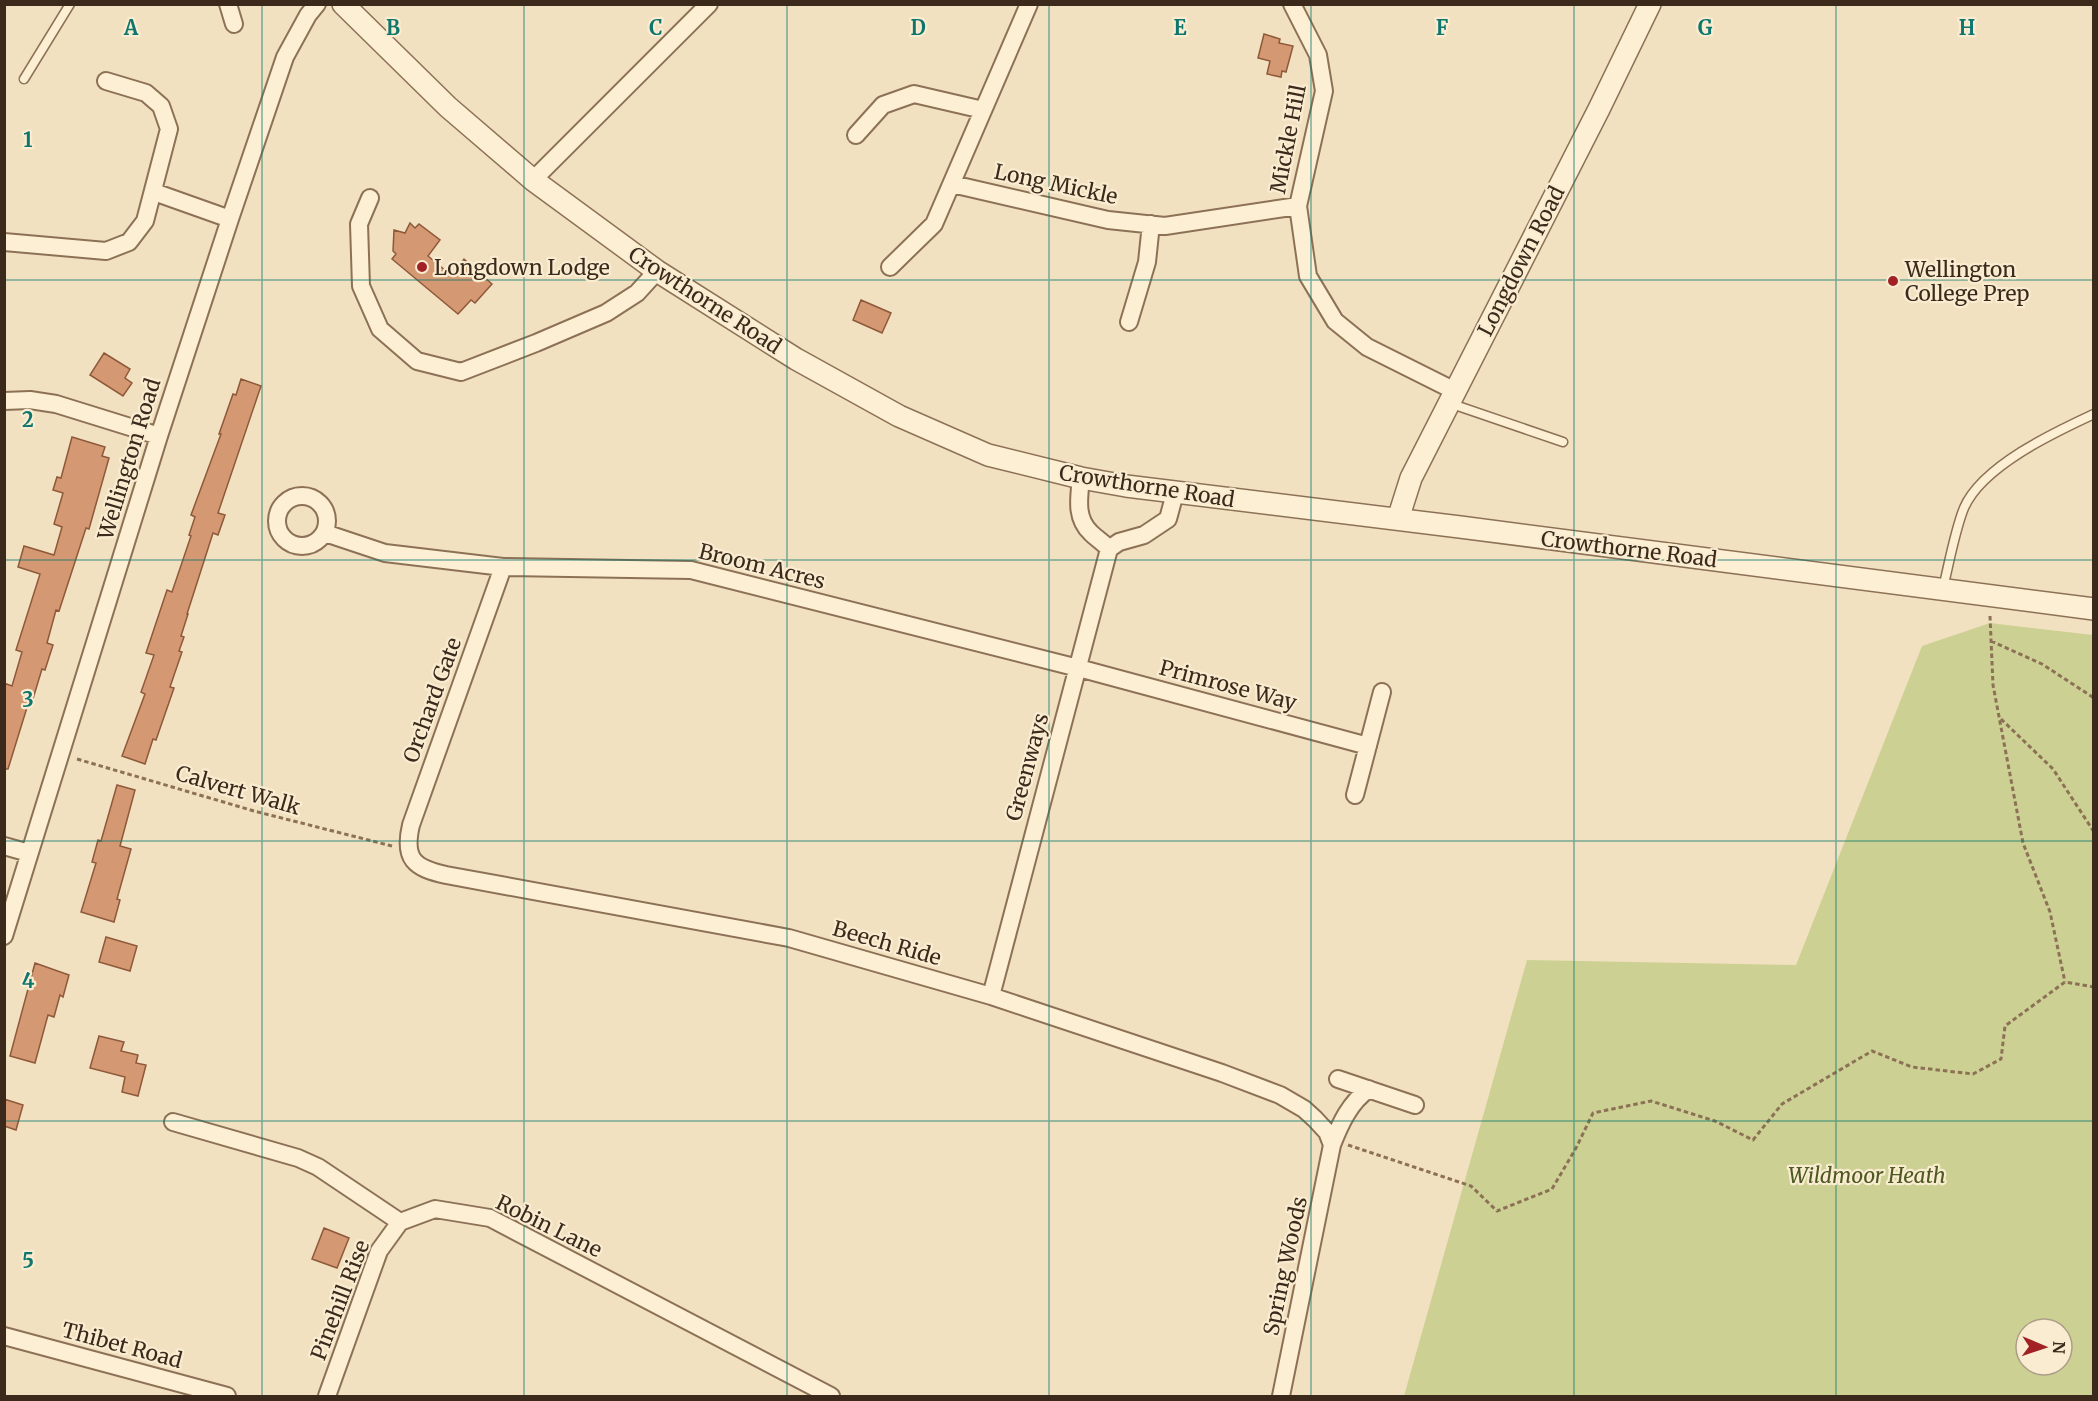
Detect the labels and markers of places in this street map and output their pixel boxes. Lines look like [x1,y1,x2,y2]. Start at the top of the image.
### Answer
place label: Longdown Lodge [434,254,610,281]
place label: Wellington College Prep [1904,256,2029,307]
marker: Longdown Lodge [415,260,429,274]
marker: Wellington College Prep [1886,274,1900,288]

